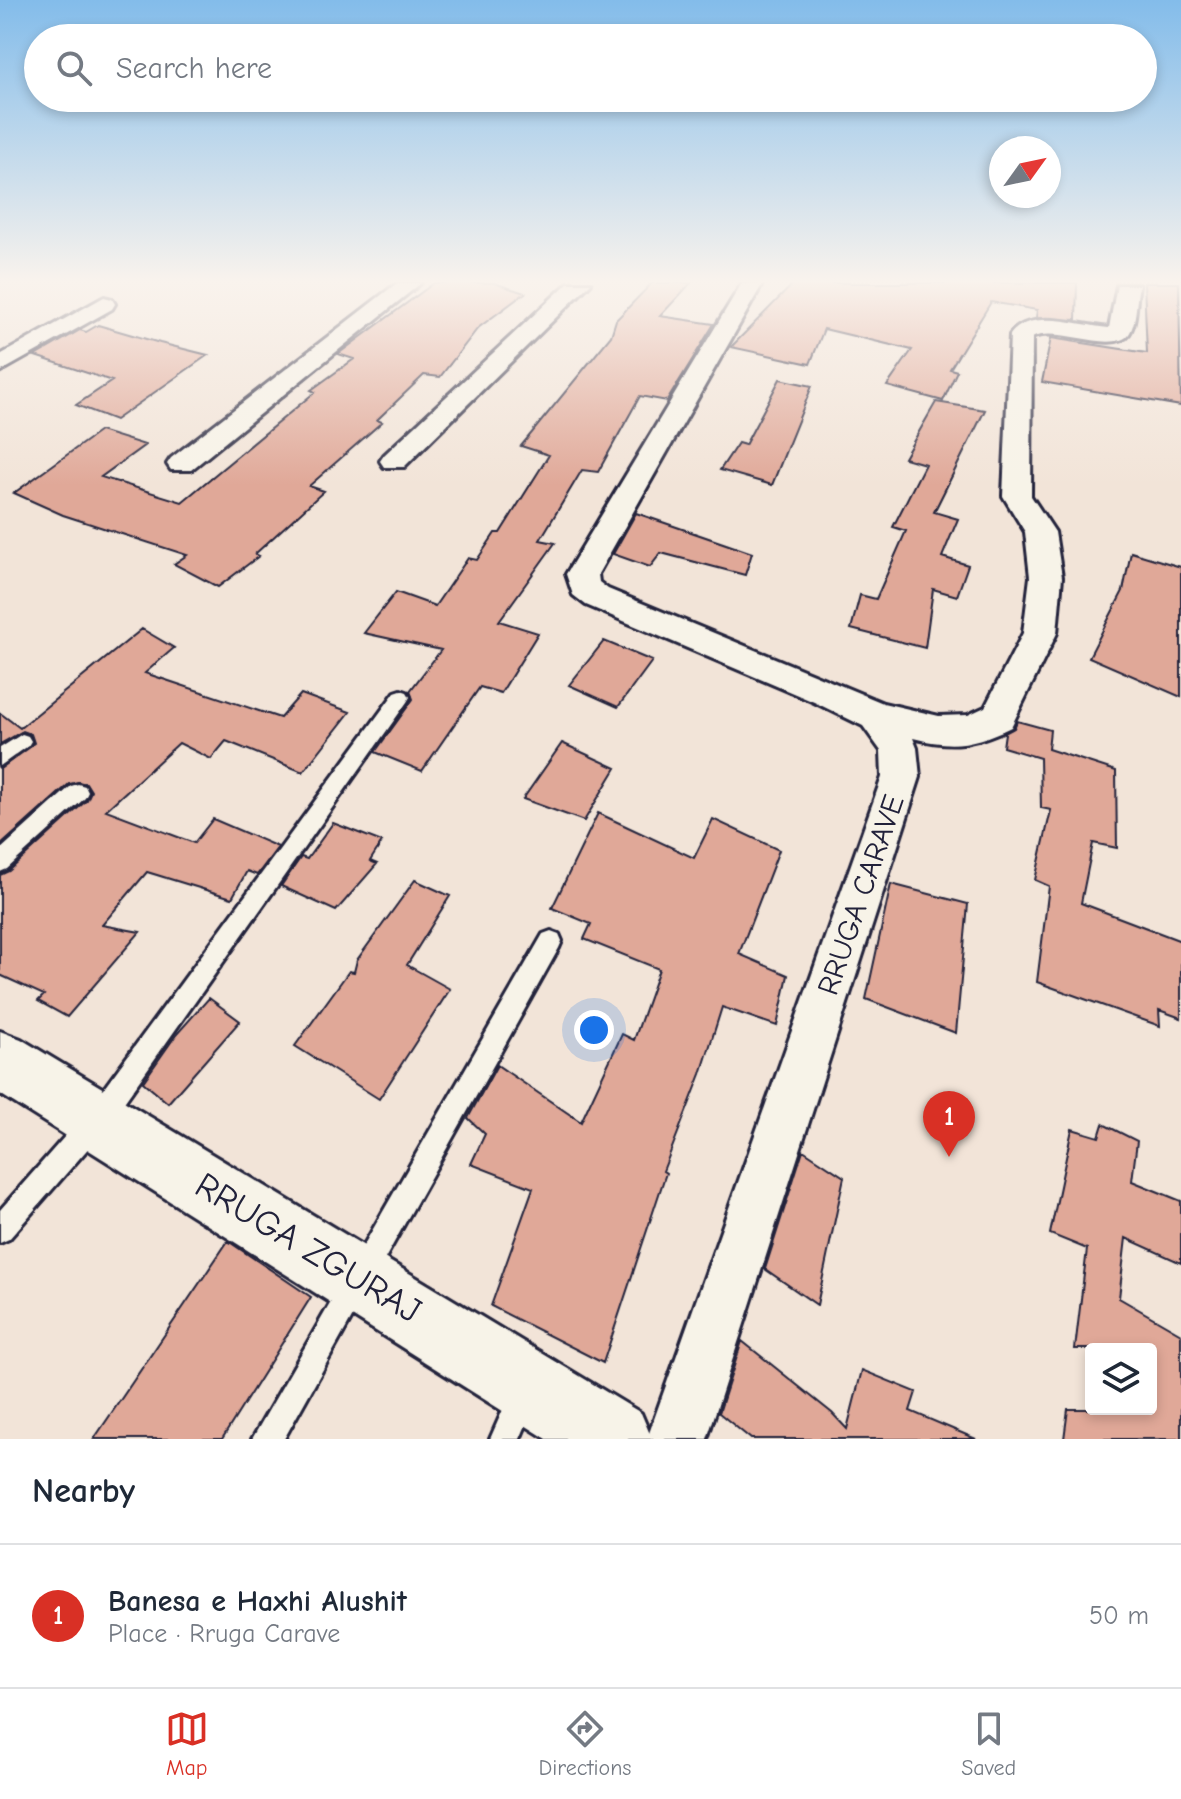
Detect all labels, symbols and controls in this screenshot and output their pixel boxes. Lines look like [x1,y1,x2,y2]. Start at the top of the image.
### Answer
search box [24,24,1157,112]
icon: search [52,46,96,90]
text: Search here [116,51,272,86]
north arrow [989,136,1061,208]
street label: RRUGA CARAVE [810,790,912,1000]
your location [574,1010,614,1050]
pin: 1 [923,1091,975,1157]
street label: RRUGA ZGURAJ [188,1165,428,1331]
map controls [1085,1343,1157,1415]
button: layers [1085,1343,1157,1415]
text: Nearby [32,1471,135,1511]
text: Banesa e Haxhi Alushit [108,1584,407,1619]
text: 1 [53,1601,63,1631]
text: 50 m [1089,1601,1149,1631]
text: Place · Rruga Carave [108,1619,340,1649]
tab: Map [165,1707,209,1781]
tab: Directions [539,1707,632,1781]
tab: Saved [961,1707,1016,1781]

